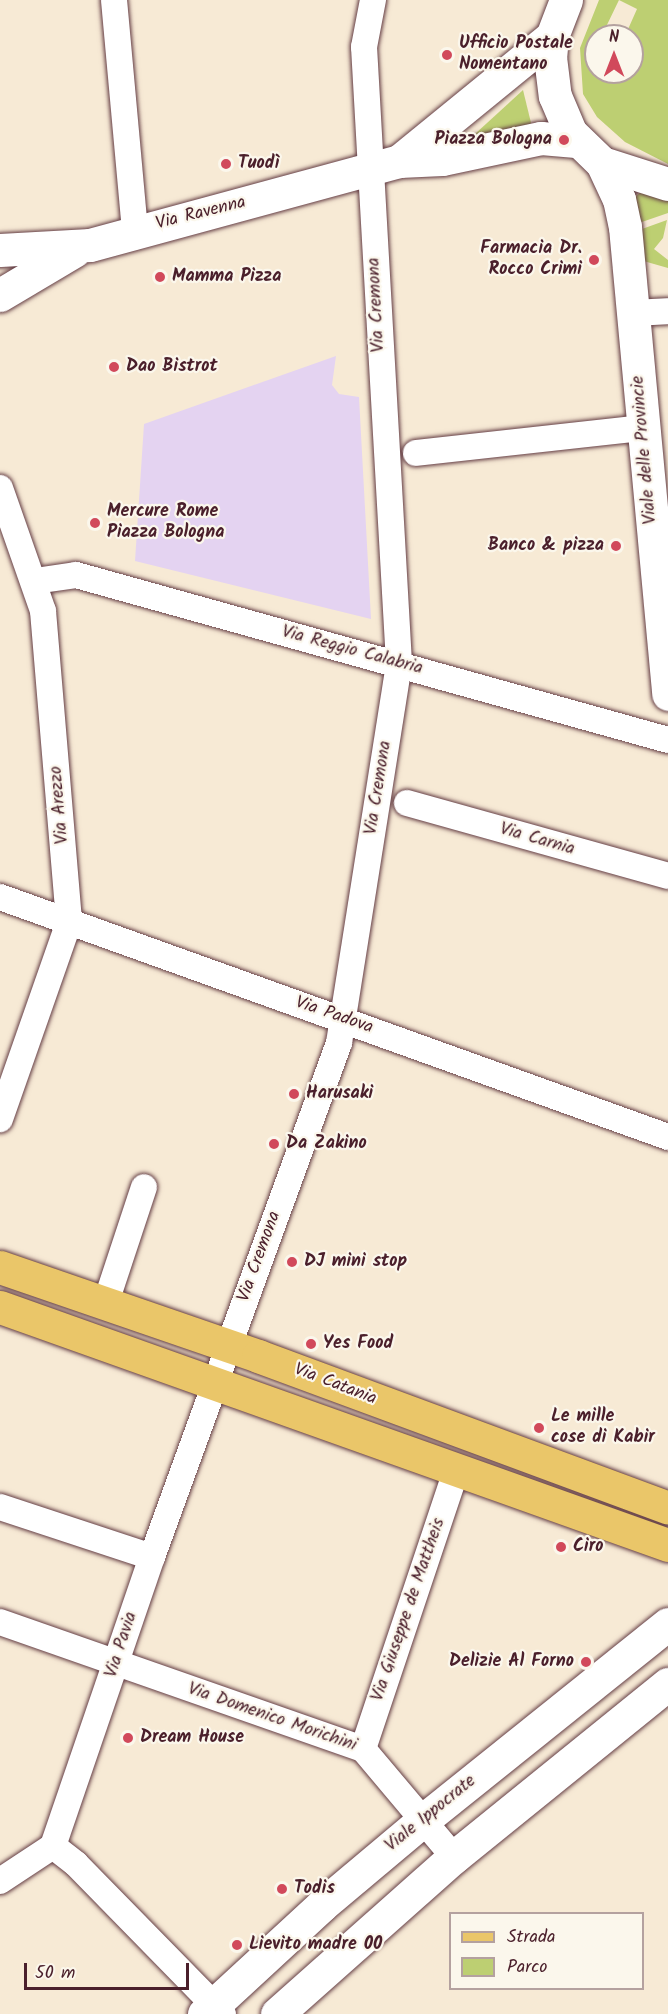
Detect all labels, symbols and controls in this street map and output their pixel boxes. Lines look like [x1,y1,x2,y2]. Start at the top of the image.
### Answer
north arrow [584,24,644,84]
text: N [609,25,619,50]
place label: Ufficio Postale Nomentano [459,34,573,76]
marker: Ufficio Postale Nomentano [440,48,454,62]
place label: Piazza Bologna [435,129,552,151]
marker: Piazza Bologna [557,133,571,147]
place label: Tuodì [238,153,279,175]
marker: Tuodì [219,157,233,171]
street label: Via Ravenna [154,192,248,236]
place label: Farmacia Dr. Rocco Crimi [480,239,582,282]
marker: Farmacia Dr. Rocco Crimi [587,253,601,267]
street label: Via Cremona [364,257,390,353]
place label: Mamma Pizza [172,266,281,288]
marker: Mamma Pizza [153,270,167,284]
place label: Dao Bistrot [126,356,218,378]
marker: Dao Bistrot [107,360,121,374]
street label: Viale delle Provincie [628,375,662,525]
place label: Mercure Rome Piazza Bologna [107,502,224,544]
marker: Mercure Rome Piazza Bologna [88,516,102,530]
place label: Banco & pizza [488,535,604,557]
marker: Banco & pizza [609,539,623,553]
street label: Via Reggio Calabria [279,622,425,680]
street label: Via Cremona [361,739,397,837]
street label: Via Arezzo [46,765,74,845]
street label: Via Carnia [497,819,577,861]
street label: Via Padova [292,993,376,1039]
place label: Harusaki [306,1083,373,1105]
marker: Harusaki [287,1087,301,1101]
place label: Da Zakino [286,1133,367,1155]
marker: Da Zakino [267,1137,281,1151]
street label: Via Cremona [234,1209,286,1305]
place label: DJ mini stop [304,1251,407,1273]
marker: DJ mini stop [285,1255,299,1269]
place label: Yes Food [323,1333,393,1355]
marker: Yes Food [304,1337,318,1351]
street label: Via Catania [291,1359,379,1411]
place label: Le mille cose di Kabir [551,1407,655,1450]
marker: Le mille cose di Kabir [532,1421,546,1435]
street label: Via Giuseppe de Mattheis [367,1516,451,1704]
place label: Ciro [573,1536,604,1558]
marker: Ciro [554,1540,568,1554]
street label: Via Pavia [101,1609,143,1681]
place label: Delizie Al Forno [449,1651,574,1673]
marker: Delizie Al Forno [579,1655,593,1669]
street label: Via Domenico Morichini [185,1679,359,1757]
place label: Dream House [140,1727,244,1749]
marker: Dream House [121,1731,135,1745]
street label: Viale Ippocrate [381,1771,481,1857]
place label: Todis [294,1878,335,1900]
marker: Todis [275,1882,289,1896]
legend [449,1912,644,1990]
text: Strada [507,1923,555,1952]
place label: Lievito madre 00 [249,1934,382,1956]
marker: Lievito madre 00 [230,1938,244,1952]
scale bar [27,1951,192,1989]
text: Parco [507,1953,547,1982]
text: 50 m [35,1959,75,1988]

